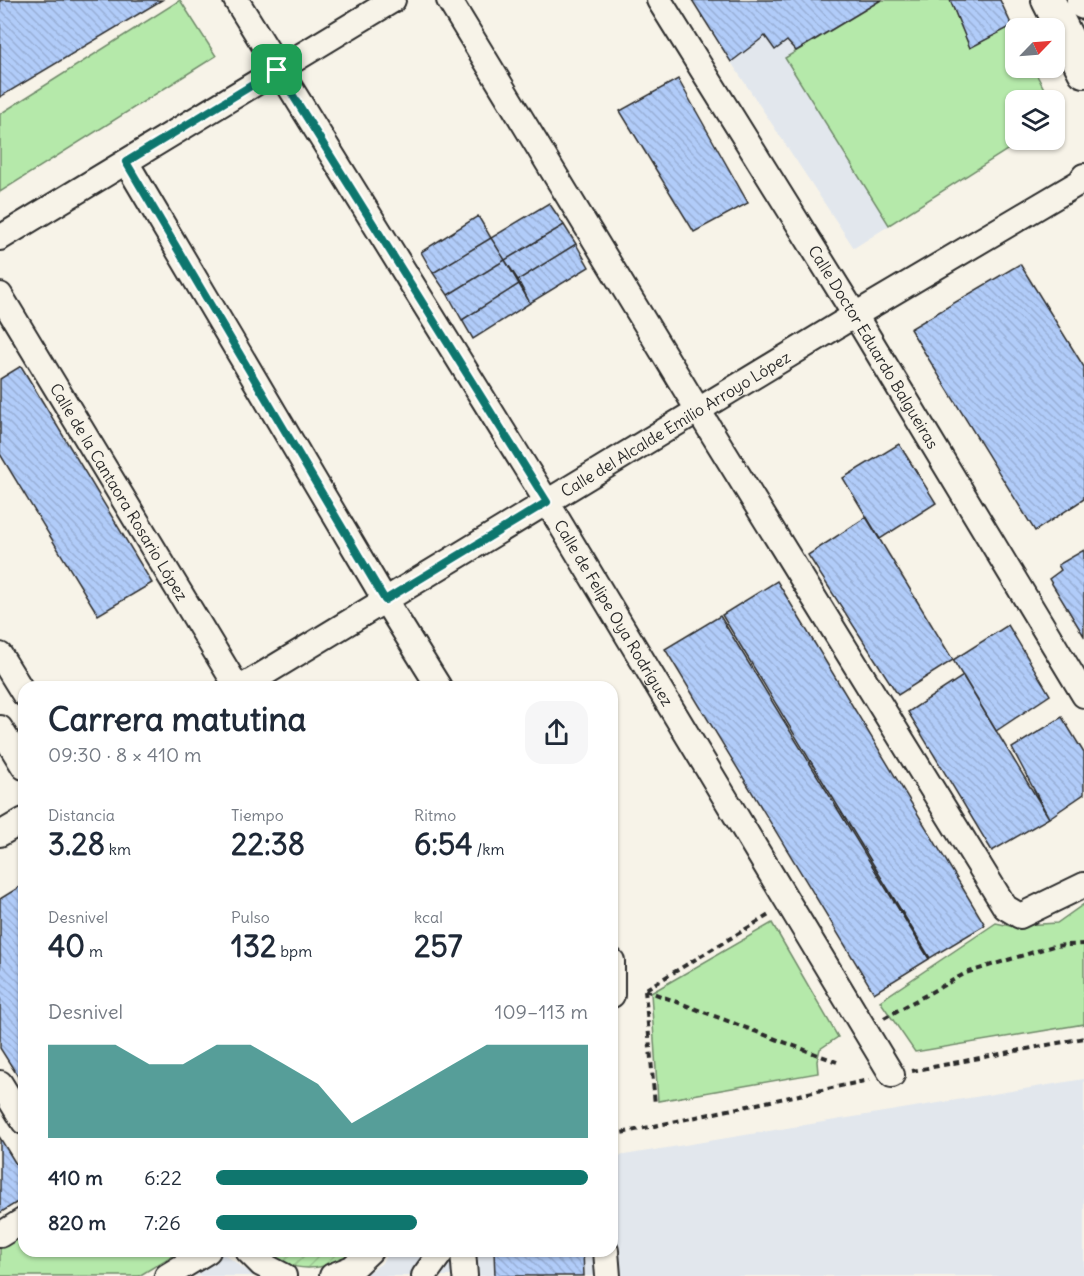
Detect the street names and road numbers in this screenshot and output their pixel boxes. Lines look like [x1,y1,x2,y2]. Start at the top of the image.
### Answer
street label: Calle Doctor Eduardo Balgueiras [804,242,943,452]
street label: Calle del Alcalde Emilio Arroyo López [557,347,794,501]
street label: Calle de la Cantaora Rosario López [46,380,192,604]
street label: Calle de Felipe Oya Rodríguez [550,516,678,710]

